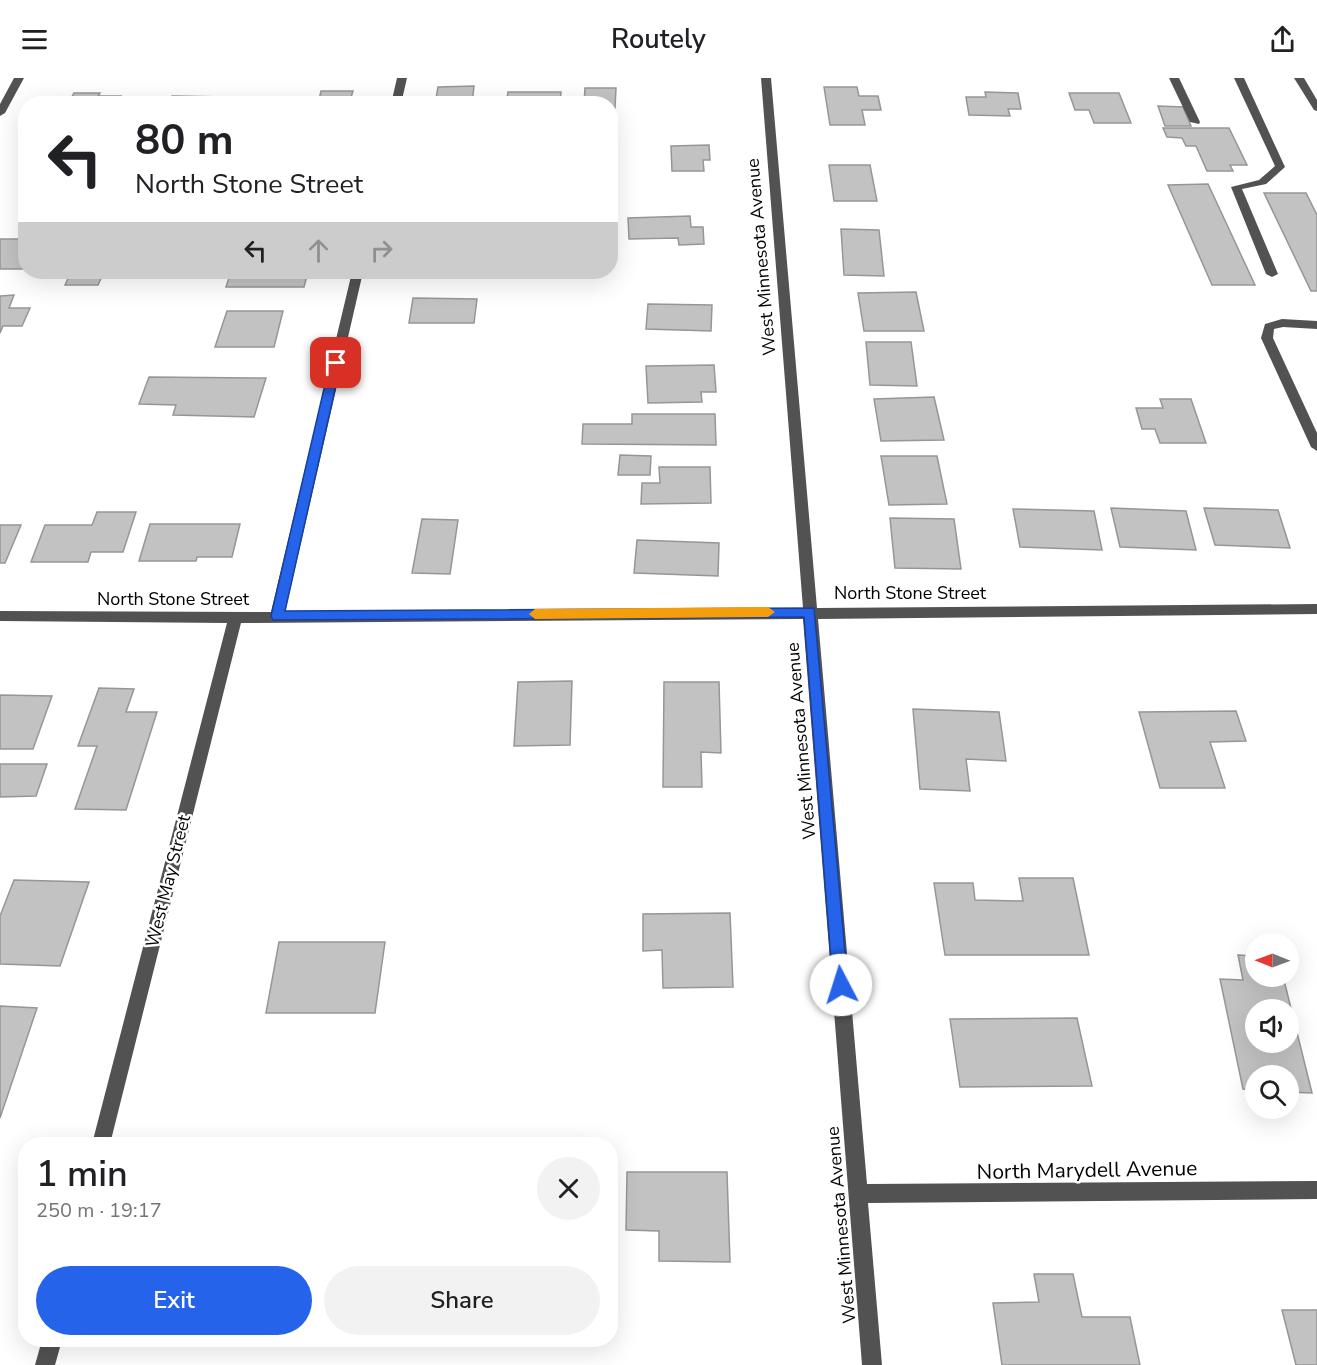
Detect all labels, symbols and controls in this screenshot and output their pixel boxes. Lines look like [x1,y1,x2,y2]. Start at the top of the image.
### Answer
text: Routely [611,21,706,58]
icon: menu [18,23,51,56]
icon: share [1266,23,1299,56]
text: 80 m [135,112,234,169]
icon: left [36,120,114,198]
street label: West Minnesota Avenue [740,157,782,357]
text: North Stone Street [135,166,363,203]
icon: left [239,234,272,267]
icon: ahead [302,234,335,267]
icon: right [365,234,398,267]
pin [310,337,361,388]
icon: arrive [319,346,352,379]
street label: North Stone Street [834,581,987,605]
street label: North Stone Street [97,587,250,611]
street label: West Minnesota Avenue [780,641,822,841]
street label: West May Street [140,812,196,950]
north arrow [1245,933,1299,987]
map controls [1245,933,1299,1119]
position arrow [809,953,873,1017]
button: sound [1245,999,1299,1053]
button: search [1245,1065,1299,1119]
street label: West Minnesota Avenue [820,1125,862,1325]
text: 1 min [36,1150,128,1199]
street label: North Marydell Avenue [976,1154,1198,1186]
button: close [537,1157,600,1220]
text: 250 m · 19:17 [36,1197,162,1224]
button: Exit [36,1266,312,1335]
button: Share [324,1266,600,1335]

